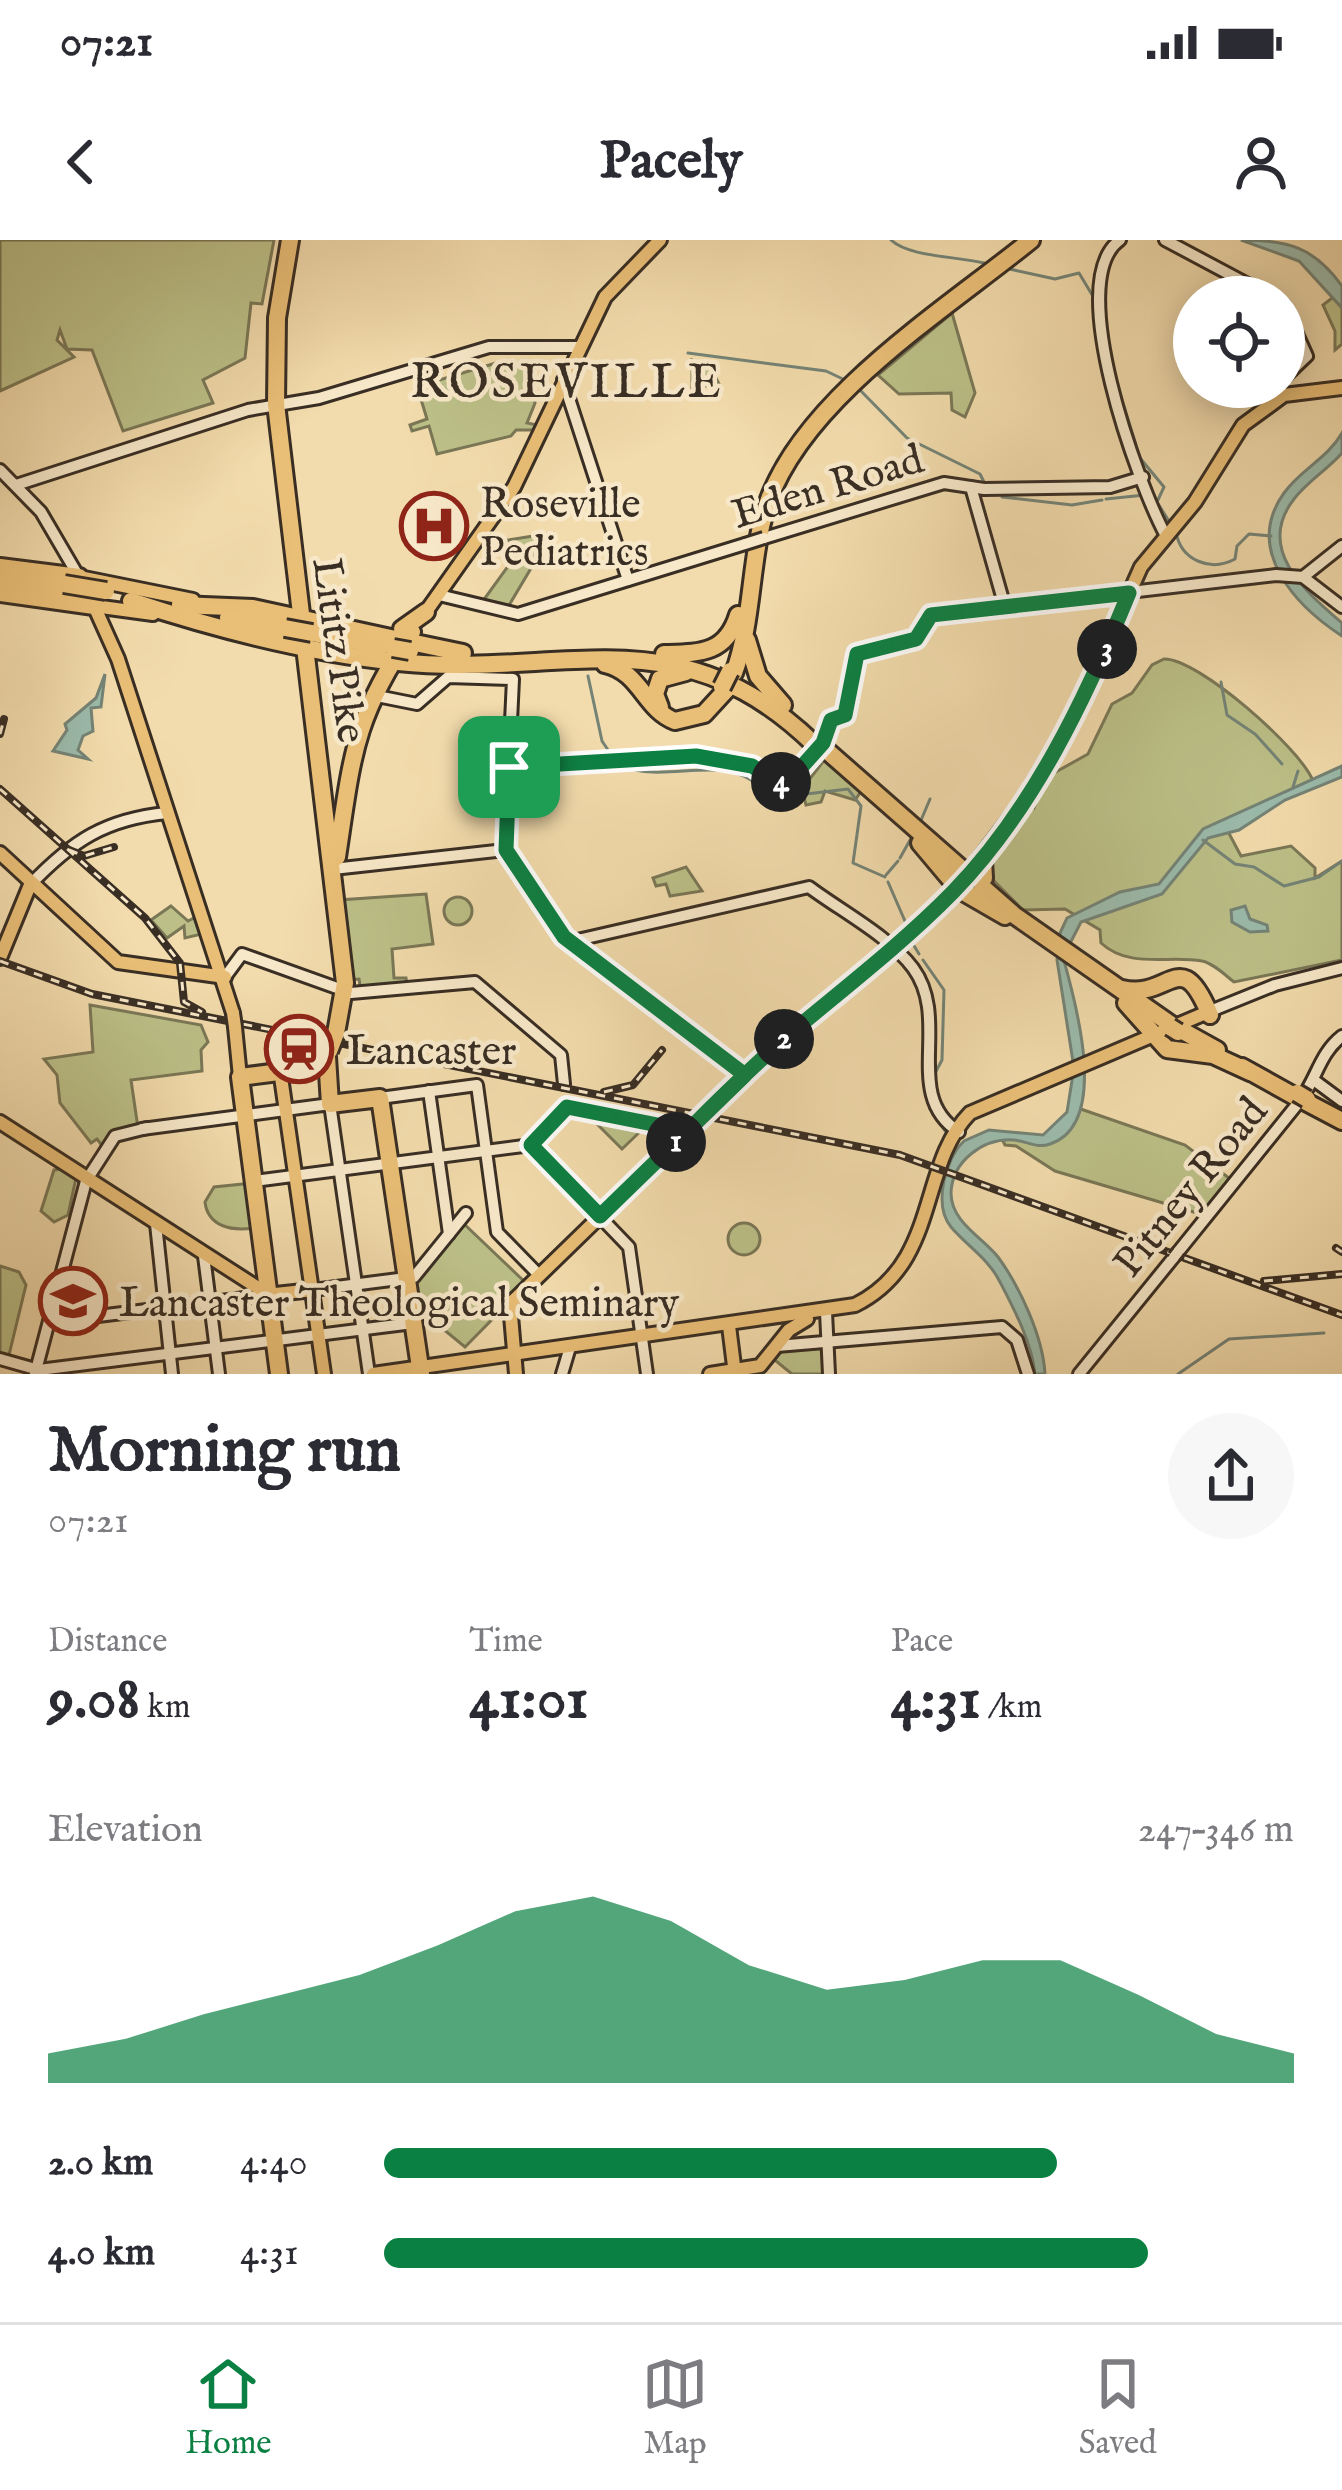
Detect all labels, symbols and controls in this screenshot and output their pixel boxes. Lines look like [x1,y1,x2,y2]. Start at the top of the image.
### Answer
text: 07:21 [60,14,153,71]
text: Pacely [600,128,742,197]
icon: back [48,129,114,195]
icon: person [1228,129,1294,195]
map controls [1173,276,1305,408]
button: locate [1173,276,1305,408]
district label: ROSEVILLE [410,354,724,414]
street label: Eden Road [726,434,931,543]
place label: Roseville Pediatrics [480,479,649,580]
hospital icon: Roseville Pediatrics [399,491,469,561]
street label: Lititz Pike [298,554,377,747]
pin: 3 [1077,619,1137,679]
text: 3 [1101,628,1113,670]
pin [458,716,560,818]
icon: arrive [476,734,542,800]
pin: 4 [751,752,811,812]
text: 4 [773,761,789,803]
pin: 2 [754,1009,814,1069]
station icon: Lancaster [264,1014,334,1084]
text: 2 [776,1018,792,1060]
place label: Lancaster [346,1026,516,1079]
street label: Pitney Road [1103,1087,1281,1289]
pin: 1 [646,1112,706,1172]
text: 1 [670,1121,682,1163]
school or university icon: Lancaster Theological Seminary [38,1266,108,1336]
place label: Lancaster Theological Seminary [119,1278,679,1331]
text: Morning run [48,1410,401,1494]
button: share [1168,1413,1294,1539]
text: 07:21 [48,1497,129,1546]
text: Distance [48,1621,167,1663]
text: Time [469,1621,543,1663]
text: Pace [891,1621,953,1663]
text: 9.08 [48,1663,140,1739]
text: 41:01 [469,1663,588,1739]
text: 4:31 [891,1663,981,1739]
text: km [140,1687,190,1729]
text: /km [981,1687,1042,1729]
text: Elevation [48,1806,203,1855]
text: 247–346 m [1138,1806,1294,1855]
text: 2.0 km [48,2139,153,2188]
text: 4:40 [240,2139,308,2188]
text: 4.0 km [48,2229,155,2278]
text: 4:31 [240,2229,299,2278]
tab: Home [185,2351,271,2465]
tab: Map [642,2351,708,2465]
tab: Saved [1079,2351,1157,2465]

